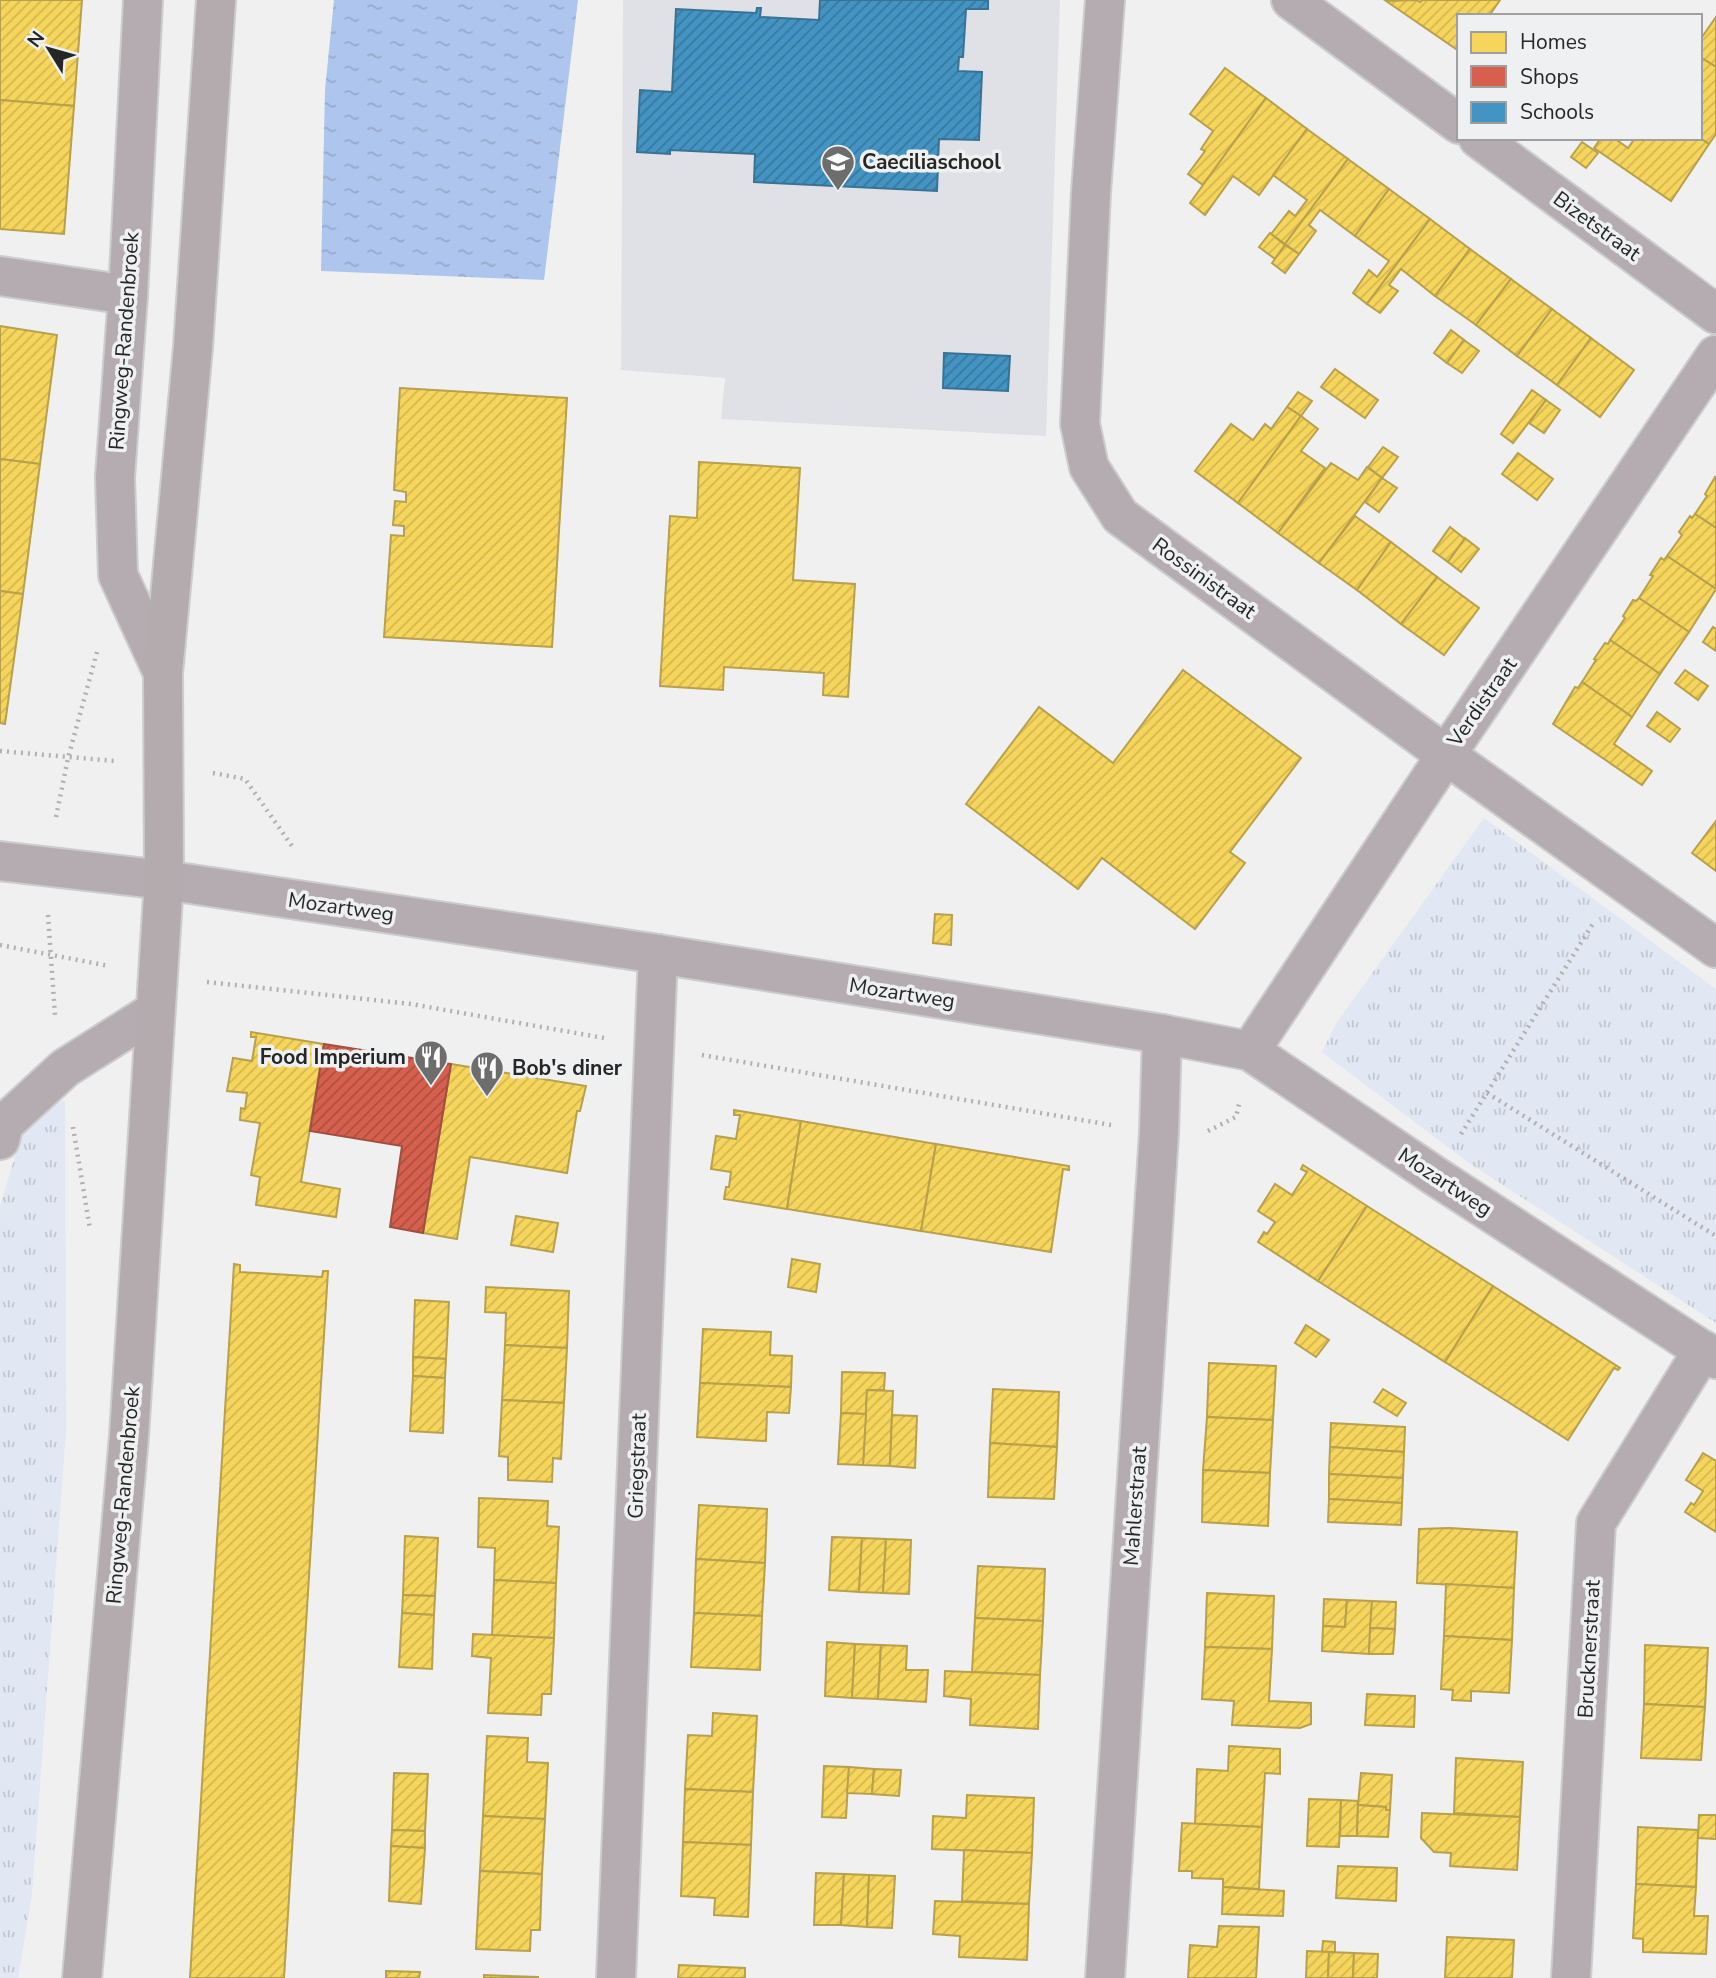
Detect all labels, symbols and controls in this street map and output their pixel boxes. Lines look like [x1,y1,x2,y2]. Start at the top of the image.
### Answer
north arrow [14,14,84,84]
legend [1457,14,1702,140]
text: N [22,26,51,53]
text: Homes [1520,28,1587,56]
text: Shops [1520,63,1579,91]
text: Schools [1520,98,1594,126]
school or university icon: Caeciliaschool [819,143,857,192]
place label: Caeciliaschool [862,148,1001,176]
street label: Bizetstraat [1548,185,1647,268]
street label: Ringweg-Randenbroek [102,231,146,451]
street label: Rossinistraat [1147,531,1262,625]
street label: Verdistraat [1440,651,1523,753]
street label: Mozartweg [286,886,396,928]
street label: Mozartweg [847,971,957,1015]
restaurant icon: Food Imperium [412,1038,450,1087]
place label: Food Imperium [260,1043,406,1071]
restaurant icon: Bob's diner [468,1049,506,1098]
place label: Bob's diner [512,1054,623,1082]
street label: Mozartweg [1393,1141,1497,1223]
street label: Ringweg-Randenbroek [100,1384,147,1605]
street label: Griegstraat [621,1412,653,1519]
street label: Mahlerstraat [1117,1444,1153,1567]
street label: Brucknerstraat [1571,1578,1607,1719]

